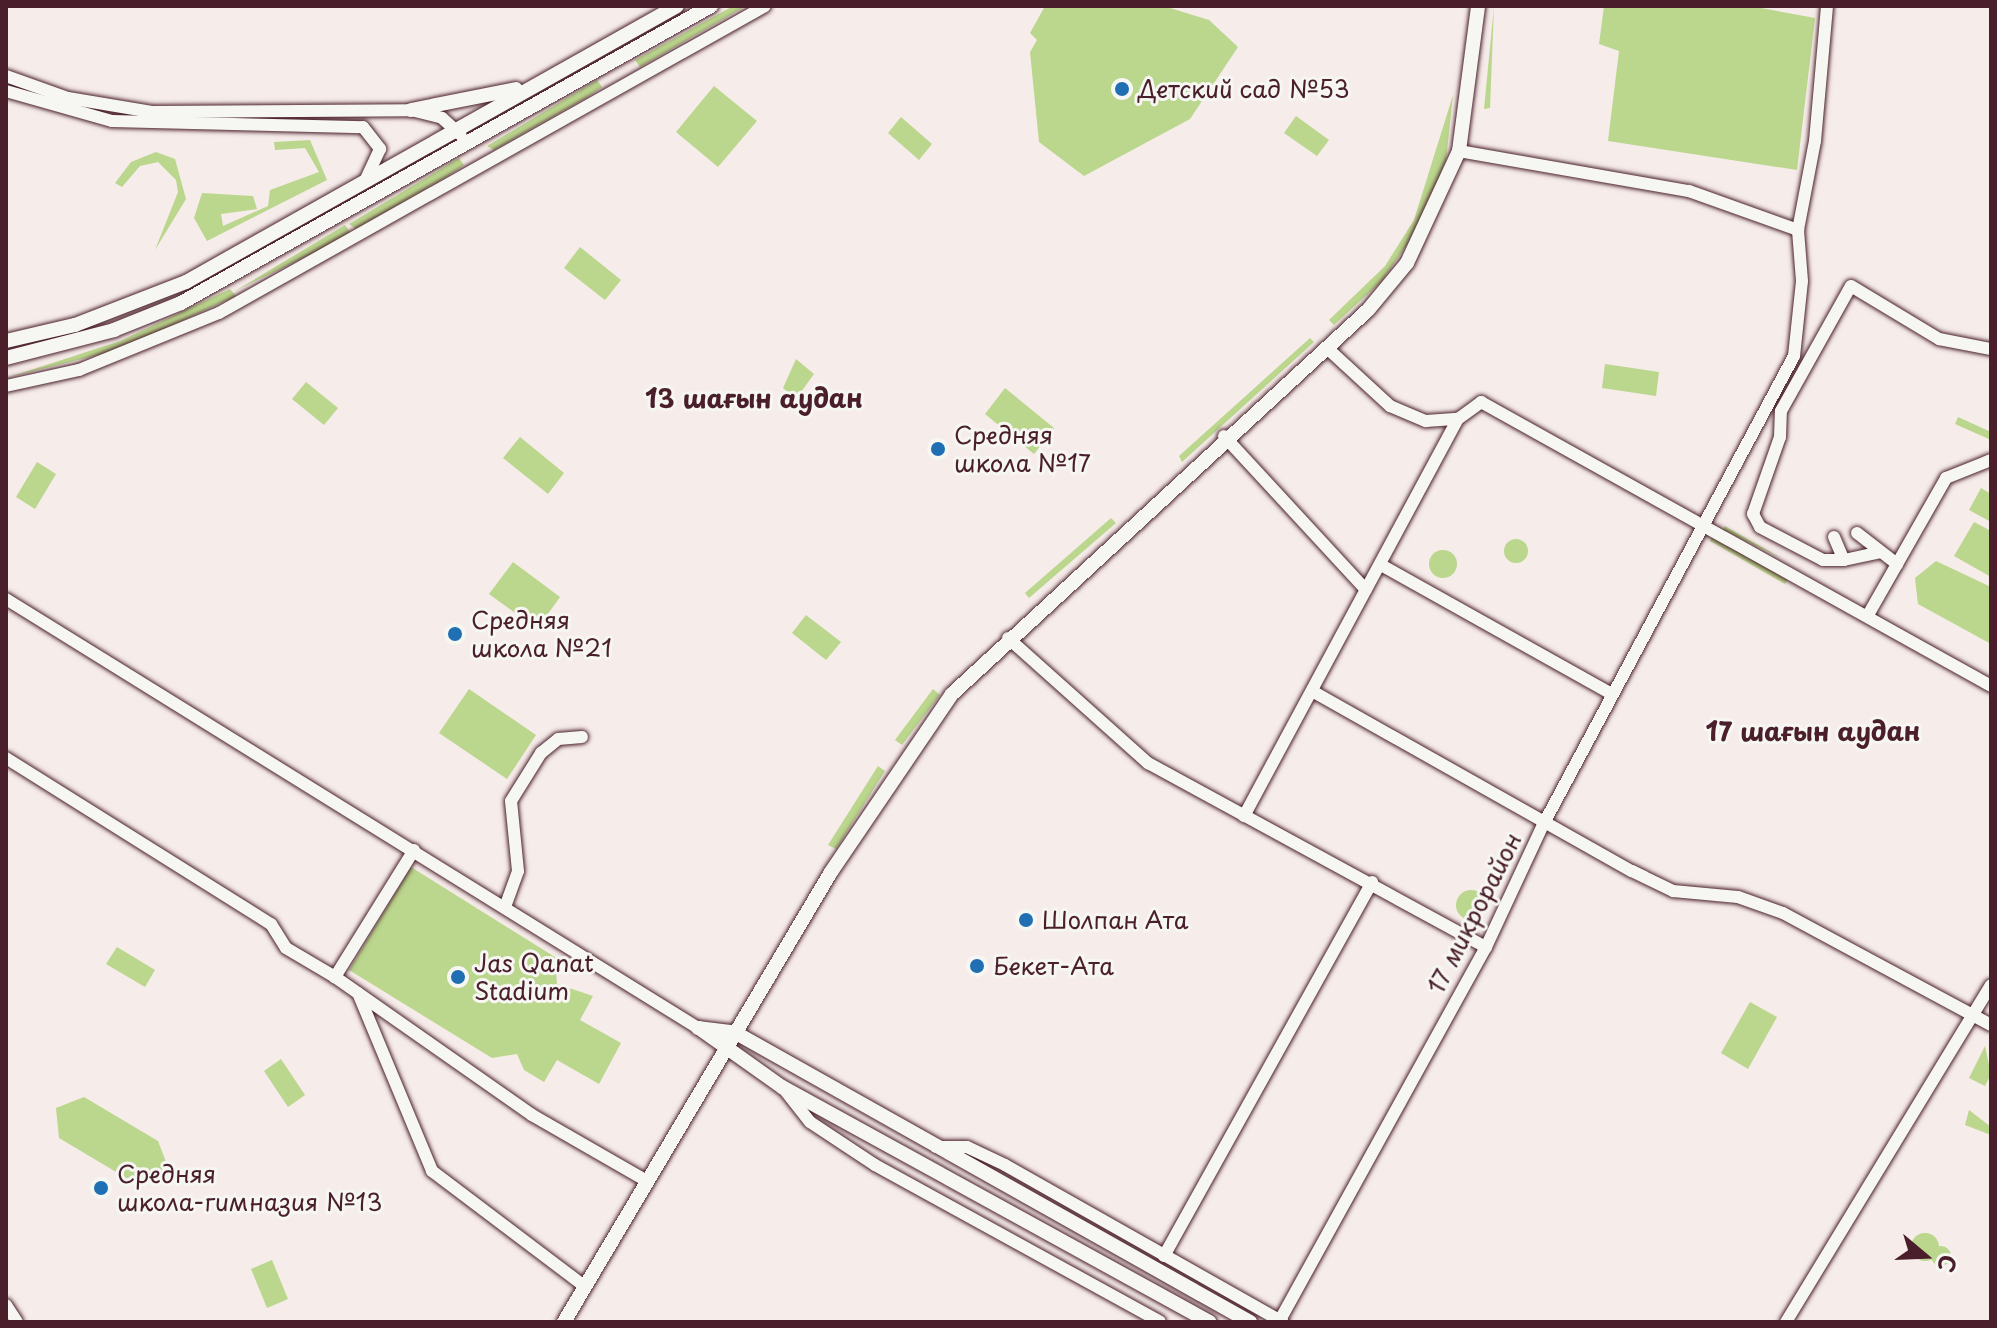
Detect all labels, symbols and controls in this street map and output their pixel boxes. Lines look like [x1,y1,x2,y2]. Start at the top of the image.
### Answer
place label: Детский сад №53 [1138,75,1351,103]
marker: Детский сад №53 [1113,80,1131,98]
district label: 13 шағын аудан [644,382,864,414]
place label: Средняя школа №17 [954,421,1092,477]
marker: Средняя школа №17 [929,440,947,458]
place label: Средняя школа №21 [471,606,613,662]
marker: Средняя школа №21 [446,625,464,643]
district label: 17 шағын аудан [1705,715,1921,747]
street label: 17 микрорайон [1421,827,1527,999]
place label: Шолпан Ата [1042,906,1189,934]
marker: Шолпан Ата [1017,911,1035,929]
place label: Jas Qanat Stadium [474,949,596,1005]
place label: Бекет-Ата [993,952,1114,980]
marker: Бекет-Ата [968,957,986,975]
marker: Jas Qanat Stadium [449,968,467,986]
place label: Средняя школа-гимназия №13 [117,1160,382,1216]
marker: Средняя школа-гимназия №13 [92,1179,110,1197]
north arrow [1885,1216,1965,1296]
text: С [1930,1251,1966,1277]

